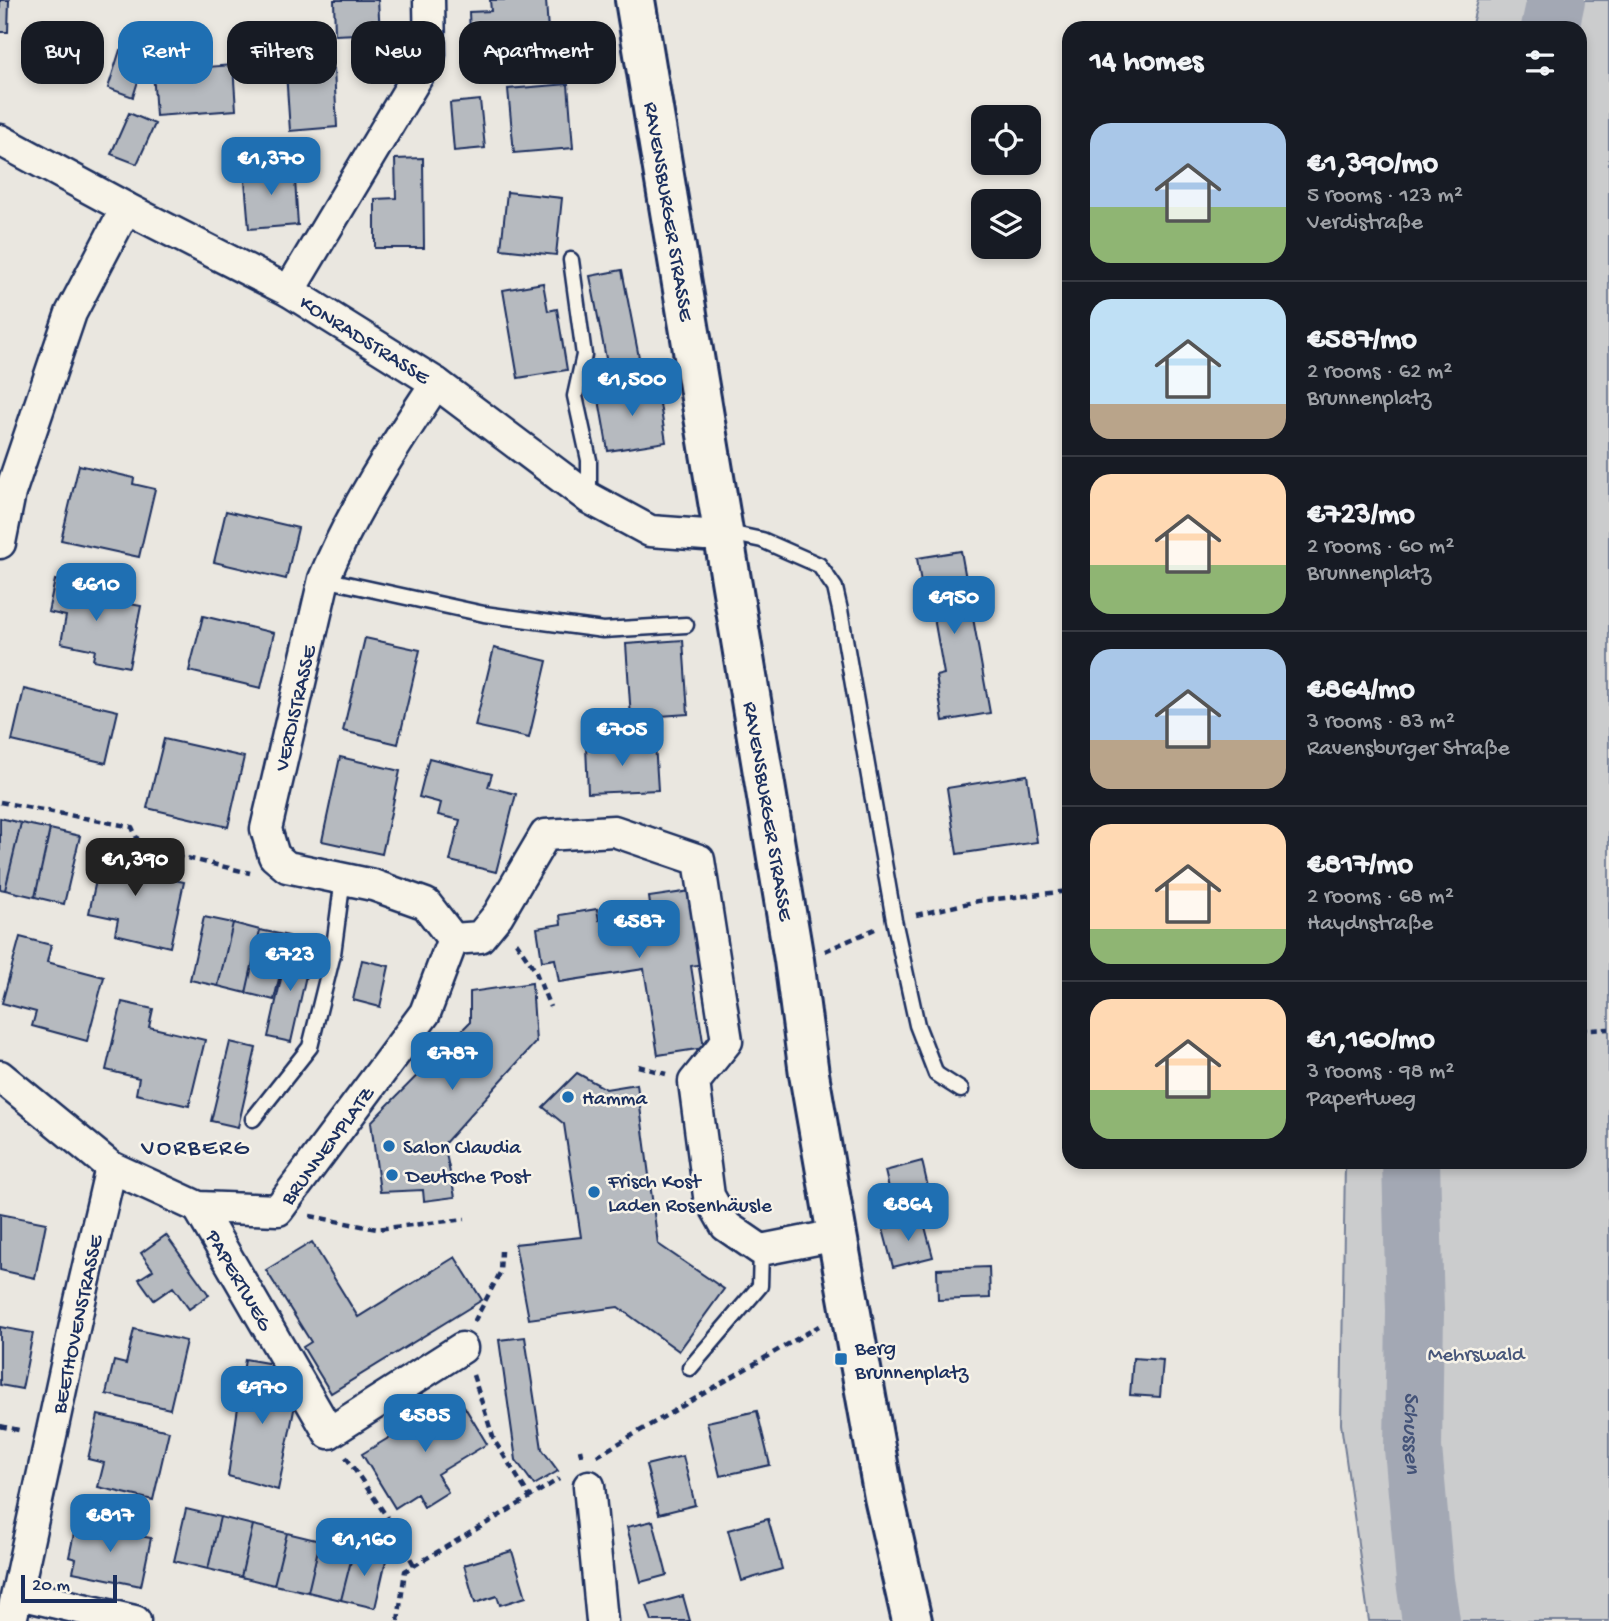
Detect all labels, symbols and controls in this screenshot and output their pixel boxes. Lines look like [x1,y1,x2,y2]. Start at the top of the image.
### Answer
chip: Buy [21,21,104,84]
chip: Rent [118,21,213,84]
chip: Filters [227,21,337,84]
chip: New [351,21,445,84]
chip: Apartment [459,21,616,84]
icon: filters [1521,44,1559,82]
text: 14 homes [1090,46,1203,81]
street label: RAVENSBURGER STRASSE [636,100,697,324]
map controls [971,105,1041,259]
button: locate [971,105,1041,175]
pin: €1,370 [214,138,328,197]
text: €1,370 [237,146,305,173]
text: €1,390/mo [1307,148,1438,183]
icon: home [1146,151,1230,235]
text: 5 rooms · 123 m² [1307,183,1463,210]
button: layers [971,189,1041,259]
text: Verdistraße [1307,210,1423,237]
street label: KONRADSTRASSE [294,292,434,392]
text: €587/mo [1307,324,1417,359]
icon: home [1146,327,1230,411]
pin: €1,500 [575,358,689,418]
text: 2 rooms · 62 m² [1307,359,1452,386]
text: €1,500 [598,367,666,394]
text: Brunnenplatz [1307,386,1431,413]
text: €723/mo [1307,499,1415,534]
icon: home [1146,502,1230,586]
text: 2 rooms · 60 m² [1307,534,1454,561]
text: Brunnenplatz [1307,561,1431,588]
pin: €610 [55,564,137,623]
text: €610 [72,572,120,599]
pin: €950 [913,576,995,636]
text: €950 [929,585,979,612]
street label: VERDISTRASSE [271,643,324,775]
text: €864/mo [1307,674,1415,709]
icon: home [1146,677,1230,761]
street label: RAVENSBURGER STRASSE [735,700,796,924]
pin: €705 [581,708,663,768]
text: 3 rooms · 83 m² [1307,709,1455,736]
text: €705 [597,717,647,744]
text: Ravensburger Straße [1307,736,1510,763]
pin: €1,390 [78,838,192,898]
text: €1,390 [102,847,168,874]
text: €817/mo [1307,849,1413,884]
icon: home [1146,852,1230,936]
text: 2 rooms · 68 m² [1307,884,1454,911]
pin: €587 [598,900,680,960]
text: €587 [614,909,664,936]
text: Haydnstraße [1307,911,1433,938]
pin: €723 [249,934,331,993]
text: €723 [266,942,314,969]
text: €1,160/mo [1307,1024,1435,1059]
icon: home [1146,1027,1230,1111]
pin: €787 [411,1032,493,1092]
text: €787 [427,1041,477,1068]
text: 3 rooms · 98 m² [1307,1059,1454,1086]
street label: BRUNNENPLATZ [276,1083,382,1212]
text: Papertweg [1307,1086,1416,1113]
place label: Hamma [582,1088,648,1113]
marker: Hamma [560,1089,576,1105]
district label: VORBERG [140,1135,251,1164]
place label: Salon Claudia [403,1137,522,1162]
marker: Salon Claudia [381,1138,397,1154]
place label: Deutsche Post [404,1166,532,1191]
marker: Deutsche Post [384,1167,400,1183]
place label: Frisch Kost Laden Rosenhäusle [607,1171,773,1220]
marker: Frisch Kost Laden Rosenhäusle [586,1184,602,1200]
pin: €864 [867,1184,949,1243]
text: €864 [884,1192,932,1219]
street label: PAPERTWEG [198,1226,276,1337]
street label: BEETHOVENSTRASSE [48,1232,111,1417]
place label: Berg Brunnenplatz [854,1338,969,1387]
park label: Mehrswald [1428,1344,1526,1369]
marker: Berg Brunnenplatz [833,1351,849,1367]
pin: €970 [221,1366,303,1426]
text: €970 [237,1375,287,1402]
water label: Schussen [1396,1392,1425,1476]
pin: €585 [384,1394,466,1454]
text: €585 [400,1403,450,1430]
pin: €817 [69,1494,151,1554]
text: €817 [86,1503,134,1530]
pin: €1,160 [307,1518,421,1578]
text: €1,160 [332,1527,396,1554]
scale bar [21,1572,117,1604]
text: 20 m [32,1575,70,1598]

